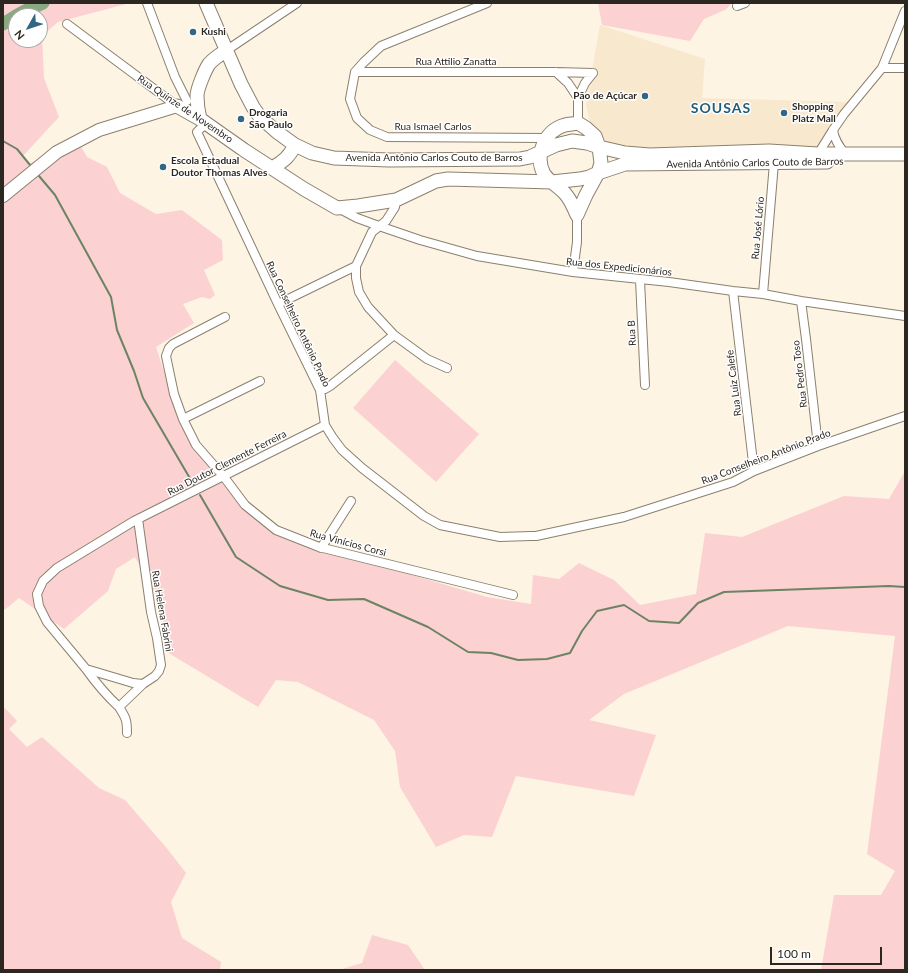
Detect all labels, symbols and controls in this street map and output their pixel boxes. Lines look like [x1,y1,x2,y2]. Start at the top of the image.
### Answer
north arrow [8,8,48,48]
place label: Kushi [201,26,226,38]
marker: Kushi [188,27,198,37]
text: N [11,28,27,43]
street label: Rua Attilio Zanatta [415,56,497,68]
street label: Rua Quinze de Novembro [135,73,235,145]
place label: Pão de Açúcar [573,90,637,102]
marker: Pão de Açúcar [640,91,650,101]
district label: SOUSAS [691,100,751,116]
place label: Shopping Platz Mall [792,101,836,124]
place label: Drogaria São Paulo [249,107,293,130]
marker: Shopping Platz Mall [779,108,789,118]
marker: Drogaria São Paulo [236,114,246,124]
street label: Rua Ismael Carlos [394,121,472,133]
street label: Avenida Antônio Carlos Couto de Barros [345,152,523,164]
place label: Escola Estadual Doutor Thomas Alves [171,155,267,178]
street label: Avenida Antônio Carlos Couto de Barros [666,155,844,171]
marker: Escola Estadual Doutor Thomas Alves [158,162,168,172]
street label: Rua José Lório [749,196,767,260]
street label: Rua dos Expedicionários [565,255,673,279]
street label: Rua Conselheiro Antônio Prado [264,259,332,389]
street label: Rua B [625,320,639,346]
street label: Rua Pedro Toso [790,340,810,408]
street label: Rua Luiz Calefe [724,349,744,417]
street label: Rua Conselheiro Antônio Prado [700,427,832,487]
street label: Rua Doutor Clemente Ferreira [166,428,288,498]
street label: Rua Vinícios Corsi [308,527,388,559]
street label: Rua Helena Fabrini [149,569,175,653]
scale bar [772,939,884,965]
text: 100 m [777,946,811,961]

